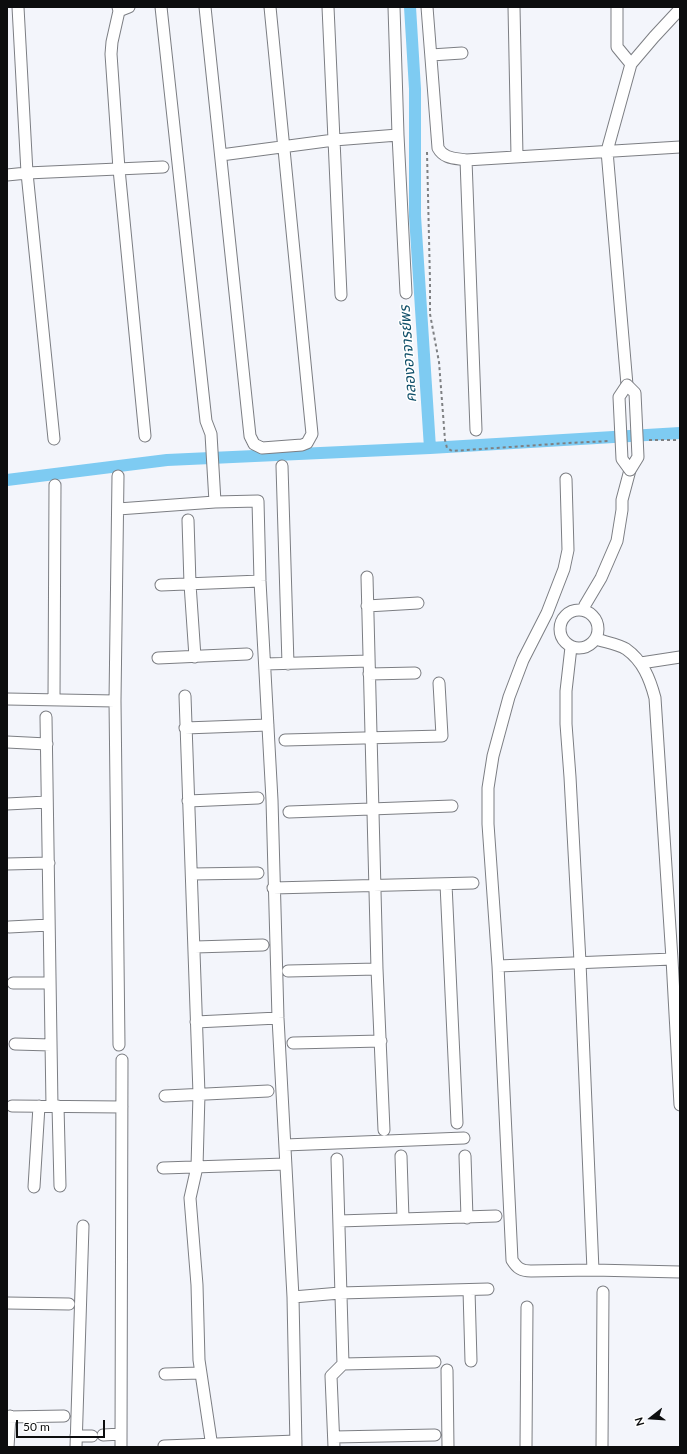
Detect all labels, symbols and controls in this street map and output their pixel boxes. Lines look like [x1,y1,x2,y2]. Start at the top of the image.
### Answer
water label: คลองอาจารย์พร [396,305,420,403]
north arrow [631,1398,671,1438]
scale bar [18,1412,107,1438]
text: N [632,1416,647,1428]
text: 50 m [23,1419,50,1434]

